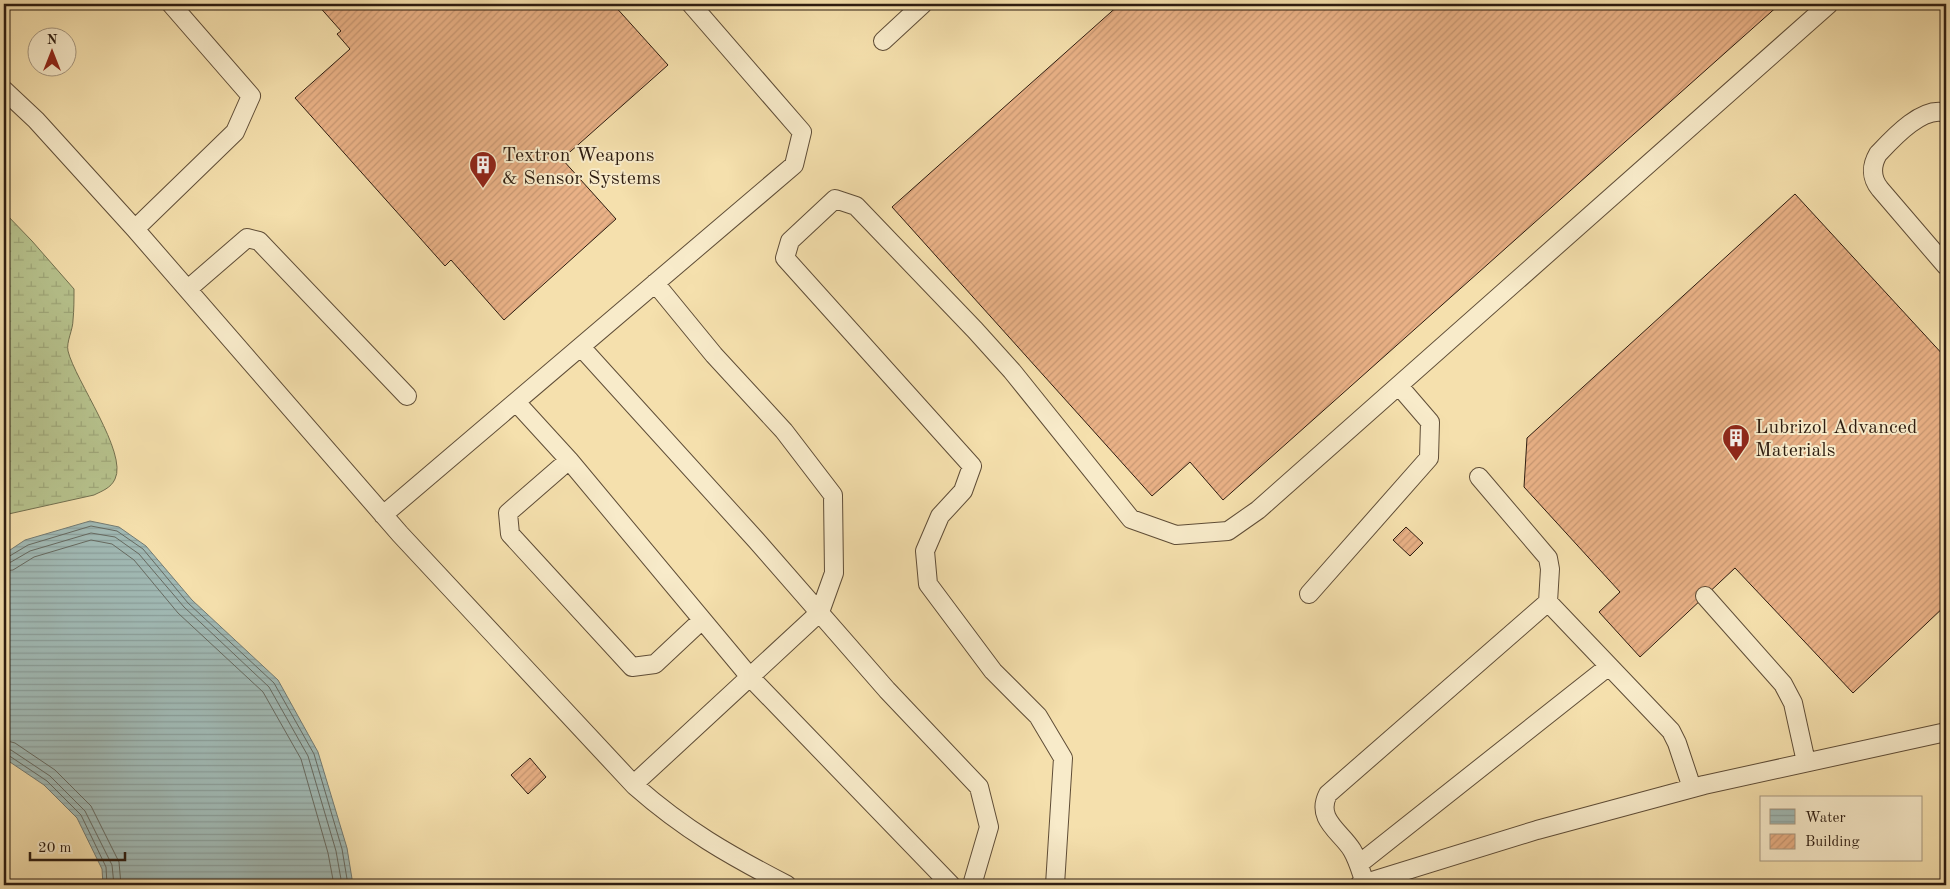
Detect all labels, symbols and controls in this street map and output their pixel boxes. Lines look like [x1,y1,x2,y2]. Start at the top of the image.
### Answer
north arrow [28,28,78,78]
text: N [47,33,58,47]
place label: Textron Weapons & Sensor Systems [502,146,661,189]
building icon: Textron Weapons & Sensor Systems [468,150,498,189]
place label: Lubrizol Advanced Materials [1755,418,1917,461]
building icon: Lubrizol Advanced Materials [1721,423,1751,462]
legend [1760,796,1922,862]
text: Water [1805,811,1846,826]
scale bar [30,829,125,861]
text: Building [1805,835,1860,850]
text: 20 m [38,841,72,856]

